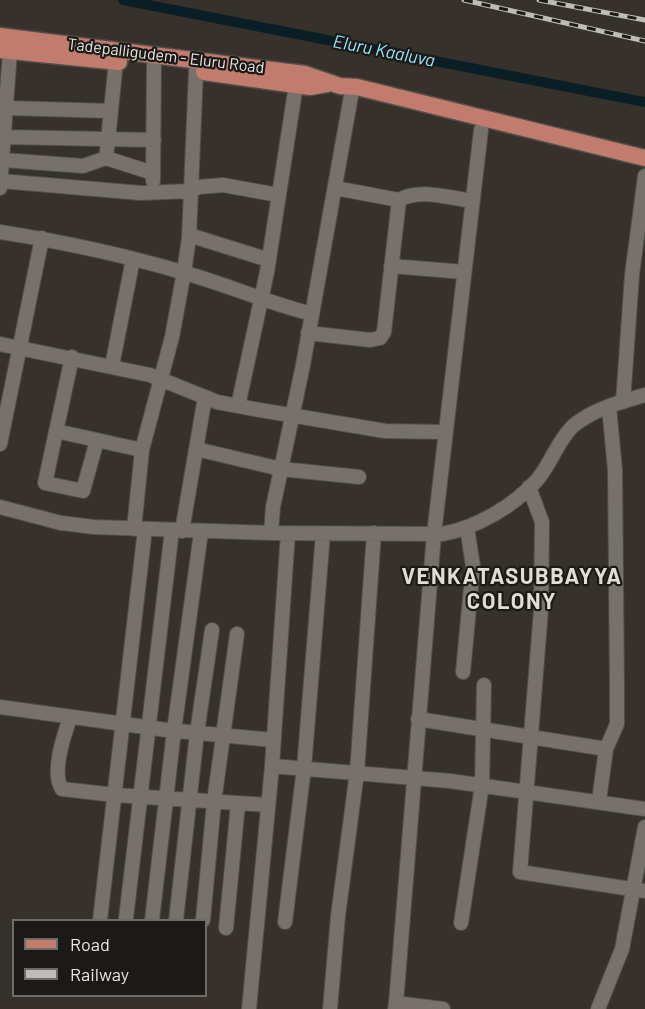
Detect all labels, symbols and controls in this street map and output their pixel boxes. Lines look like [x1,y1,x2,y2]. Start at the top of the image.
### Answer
water label: Eluru Kaaluva [331,31,437,71]
street label: Tadepalligudem - Eluru Road [67,34,265,78]
district label: VENKATASUBBAYYA COLONY [401,564,623,616]
legend [12,919,207,997]
text: Road [70,933,110,955]
text: Railway [70,963,129,985]

